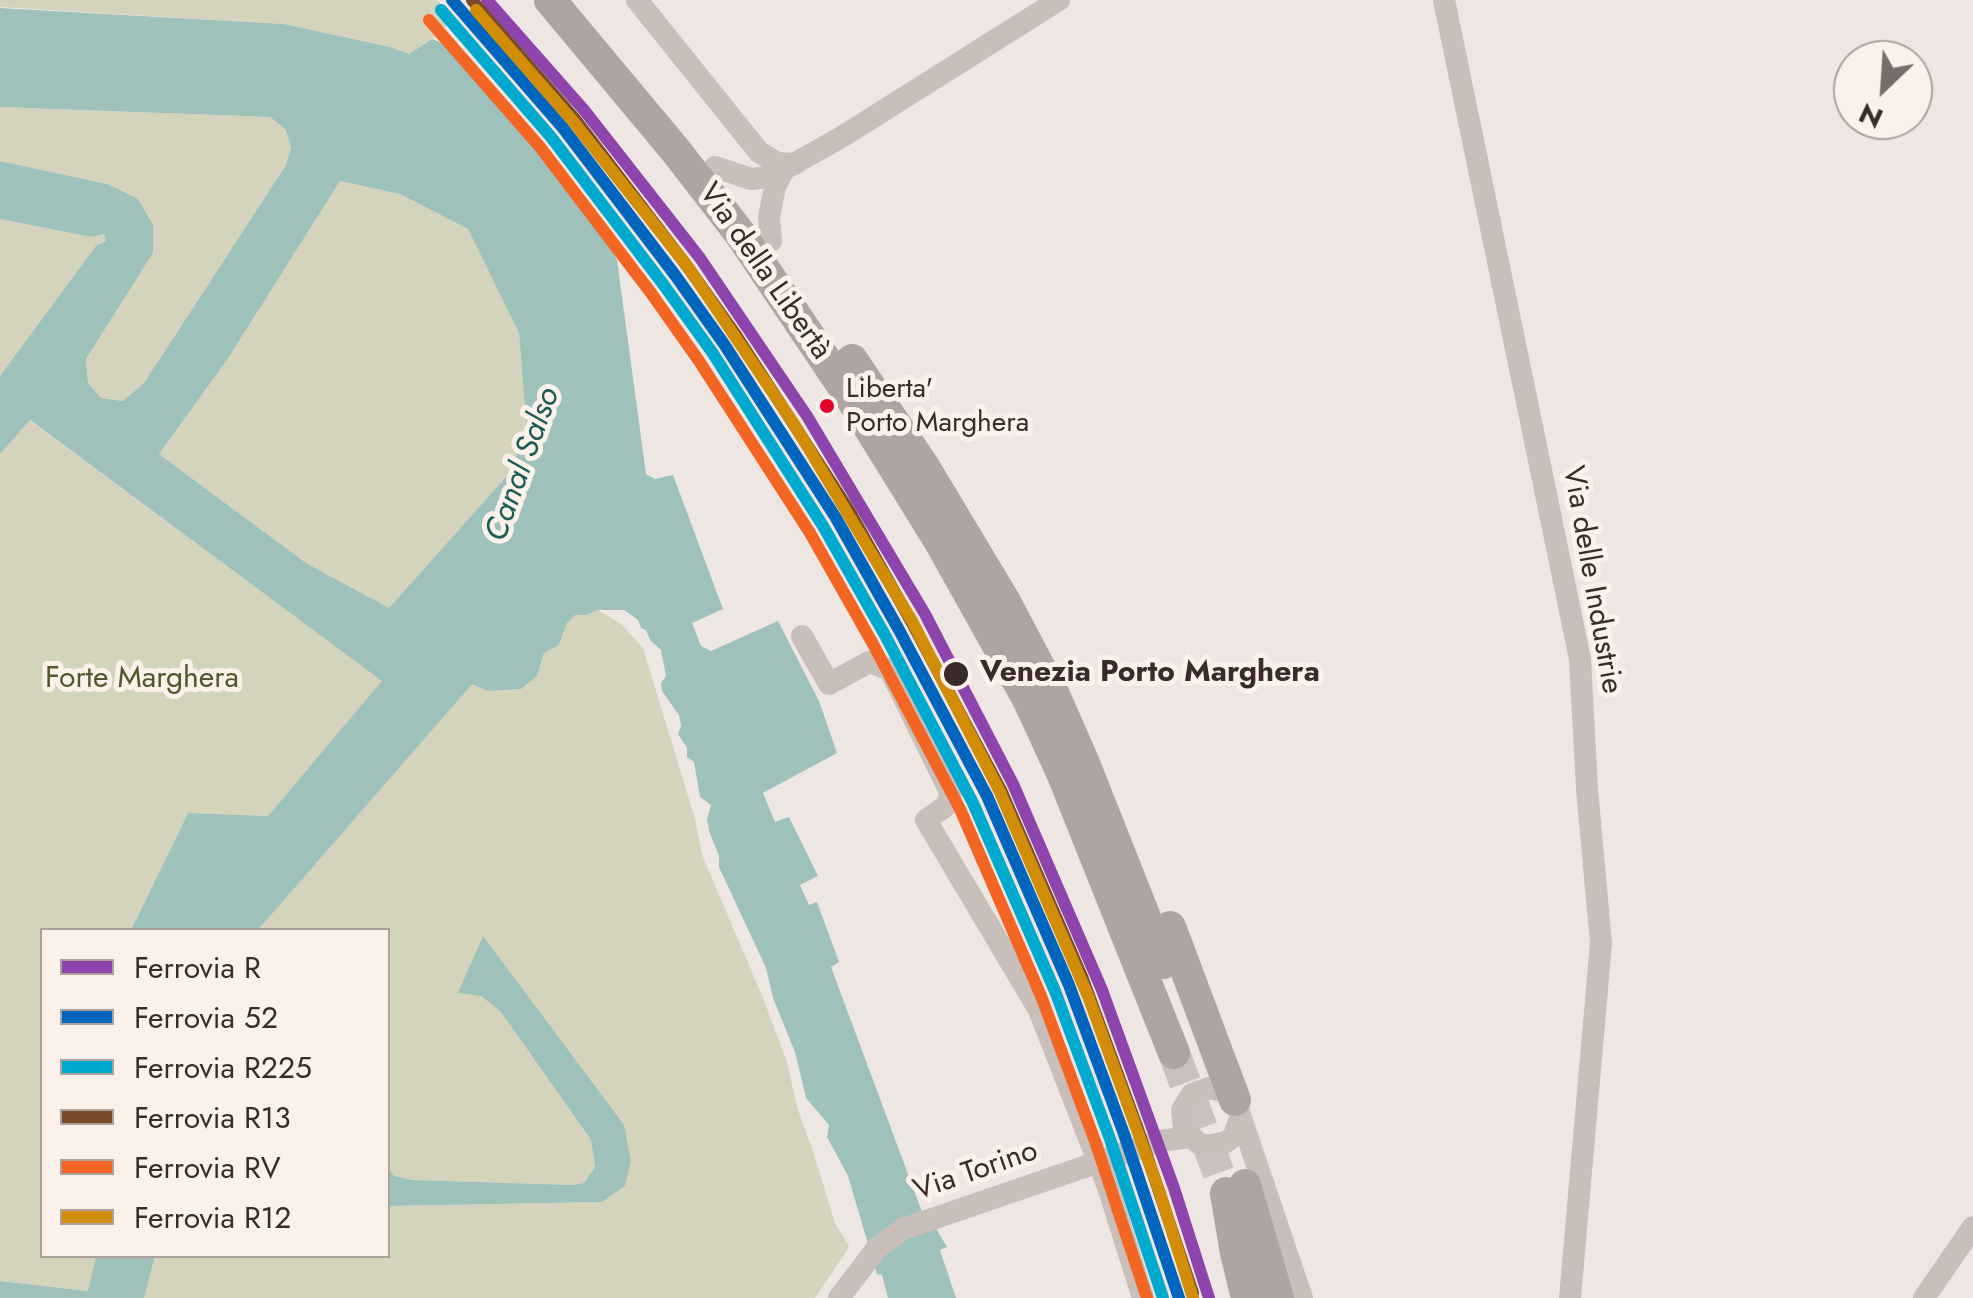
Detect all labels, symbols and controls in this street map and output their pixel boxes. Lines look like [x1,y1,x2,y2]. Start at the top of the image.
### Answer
north arrow [1833,40,1933,140]
text: N [1852,93,1890,139]
street label: Via della Libertà [690,177,838,367]
place label: Liberta' Porto Marghera [846,373,1029,439]
water label: Canal Salso [478,383,570,547]
marker: Liberta' Porto Marghera [817,396,837,416]
street label: Via delle Industrie [1553,463,1629,697]
place label: Venezia Porto Marghera [980,656,1320,692]
marker: Venezia Porto Marghera [941,659,971,689]
park label: Forte Marghera [45,662,239,698]
legend [40,928,390,1258]
text: Ferrovia R [134,946,261,989]
text: Ferrovia 52 [134,996,278,1039]
text: Ferrovia R225 [134,1046,312,1089]
text: Ferrovia R13 [134,1096,291,1139]
street label: Via Torino [909,1134,1043,1210]
text: Ferrovia RV [134,1146,281,1189]
text: Ferrovia R12 [134,1196,291,1239]

